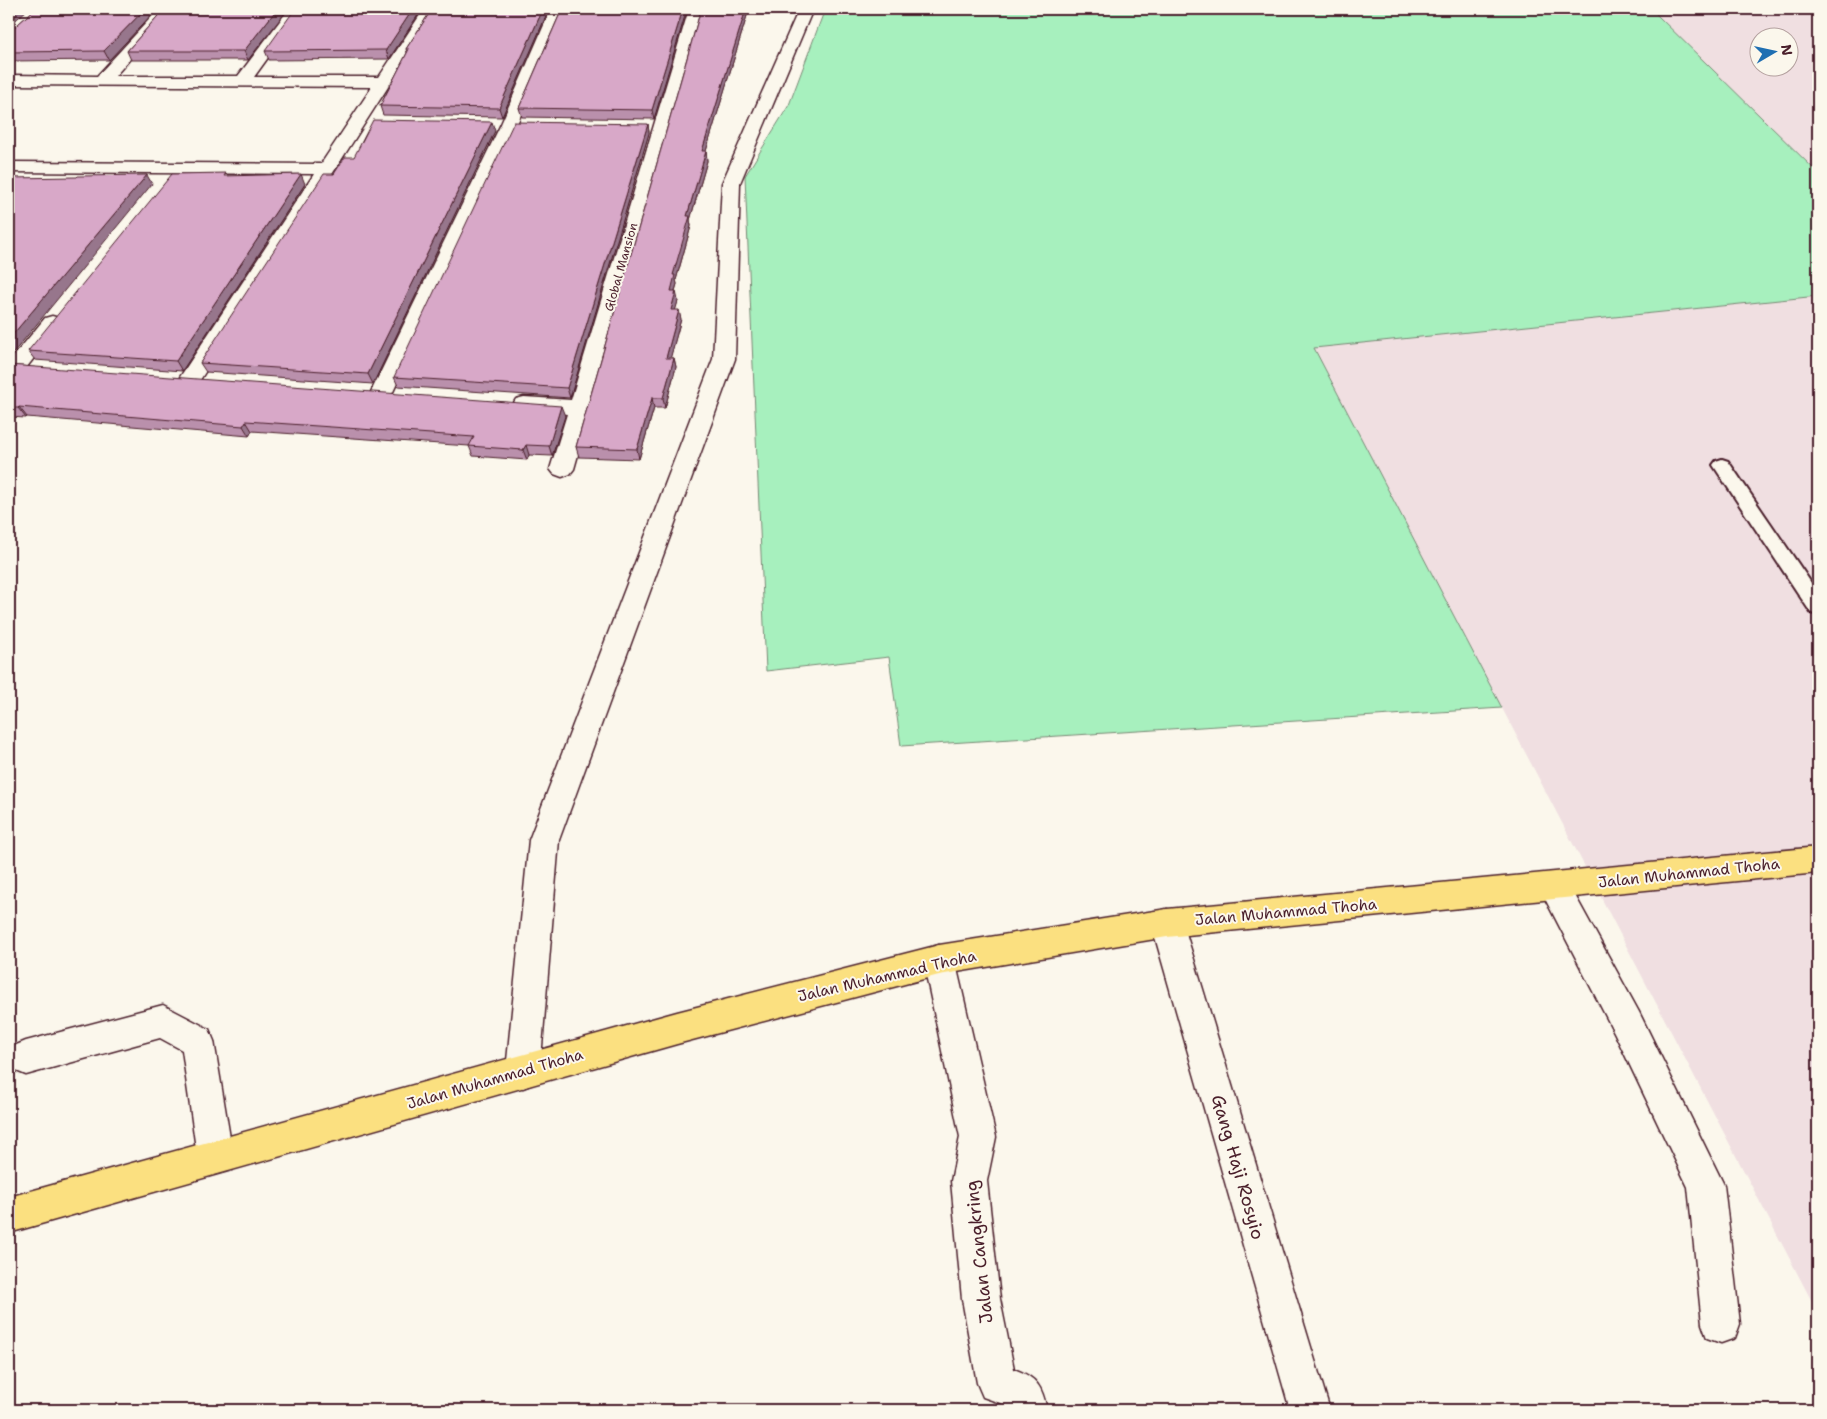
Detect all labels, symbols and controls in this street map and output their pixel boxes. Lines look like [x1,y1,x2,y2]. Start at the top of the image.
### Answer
north arrow [1750,28,1800,78]
text: N [1777,43,1797,57]
street label: Global Mansion [601,221,641,313]
street label: Jalan Muhammad Thoha [1597,853,1781,892]
street label: Jalan Muhammad Thoha [1194,894,1378,930]
street label: Jalan Muhammad Thoha [796,946,979,1006]
street label: Jalan Muhammad Thoha [405,1044,586,1114]
street label: Gang Haji Rosyio [1206,1092,1270,1242]
street label: Jalan Cangkring [960,1179,998,1325]

